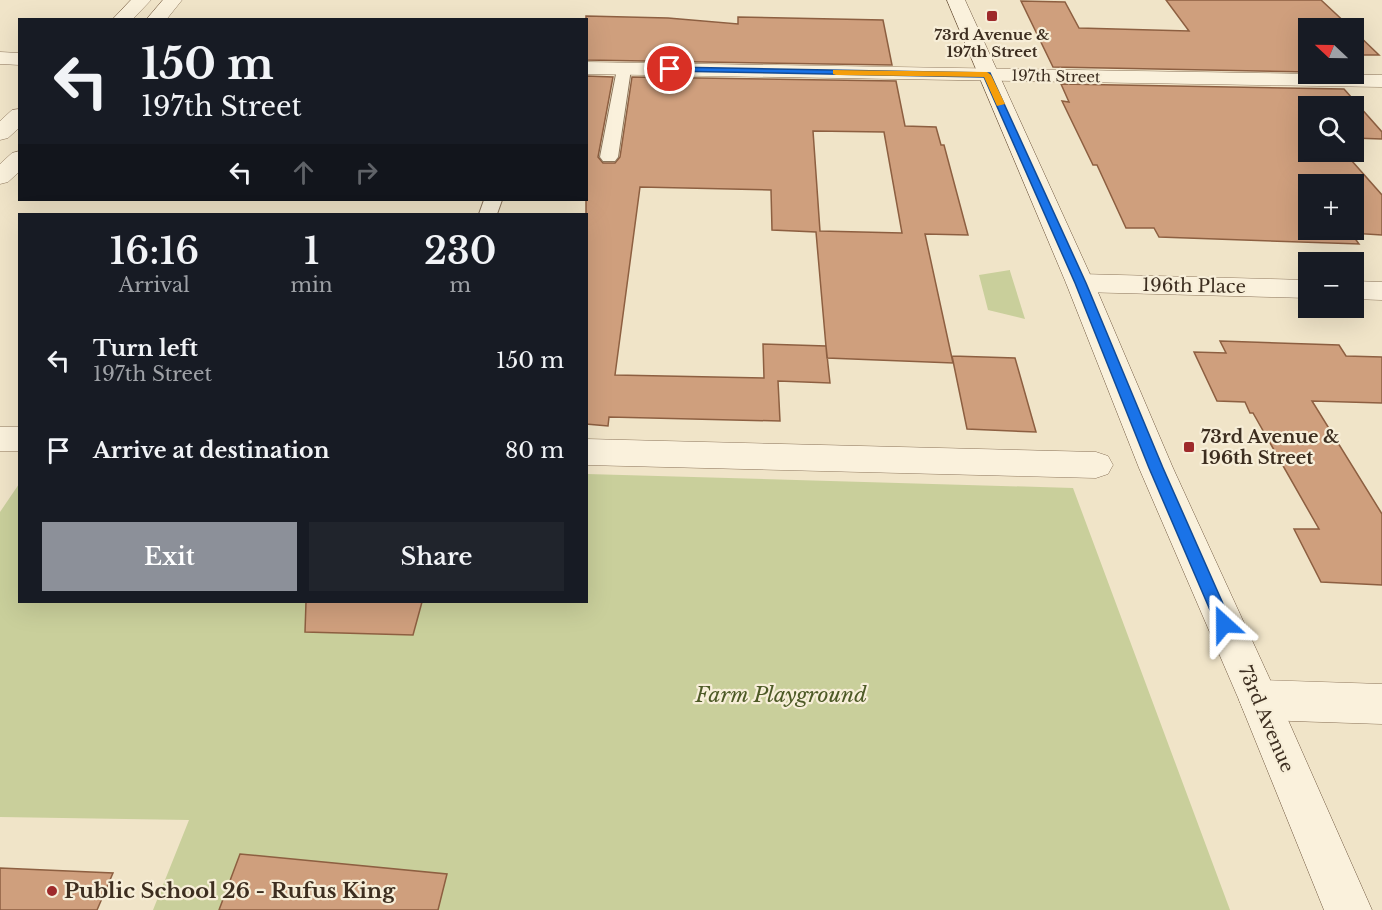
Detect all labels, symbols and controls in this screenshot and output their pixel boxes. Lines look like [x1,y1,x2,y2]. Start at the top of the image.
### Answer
marker: 73rd Avenue & 197th Street [985,9,999,23]
north arrow [1298,18,1364,84]
map controls [1298,18,1364,318]
place label: 73rd Avenue & 197th Street [934,25,1050,61]
text: 150 m [141,38,274,90]
icon: left [42,42,120,120]
pin [644,43,695,94]
icon: arrive [653,52,686,85]
street label: 197th Street [1011,66,1101,86]
text: 197th Street [141,90,302,123]
button: search [1298,96,1364,162]
icon: left [224,156,257,189]
icon: ahead [287,156,320,189]
icon: right [350,156,383,189]
button: + [1298,174,1364,240]
text: 16:16 [109,229,199,274]
text: 1 [304,229,319,274]
text: 230 [424,229,497,274]
button: − [1298,252,1364,318]
text: Arrival [119,273,190,297]
text: min [291,273,333,297]
text: m [450,273,471,297]
street label: 196th Place [1142,274,1246,298]
text: Turn left [93,335,198,362]
icon: left [42,344,75,377]
text: 150 m [496,347,564,374]
text: 197th Street [93,362,212,386]
place label: 73rd Avenue & 196th Street [1201,426,1339,469]
icon: arrive [42,434,75,467]
text: Arrive at destination [93,437,330,464]
text: 80 m [505,437,564,464]
marker: 73rd Avenue & 196th Street [1182,440,1196,454]
button: Exit [42,522,297,591]
button: Share [309,522,564,591]
position arrow [1192,592,1256,656]
street label: 73rd Avenue [1234,662,1298,776]
park label: Farm Playground [694,682,867,708]
place label: Public School 26 - Rufus King [64,878,396,904]
marker: Public School 26 - Rufus King [45,884,59,898]

